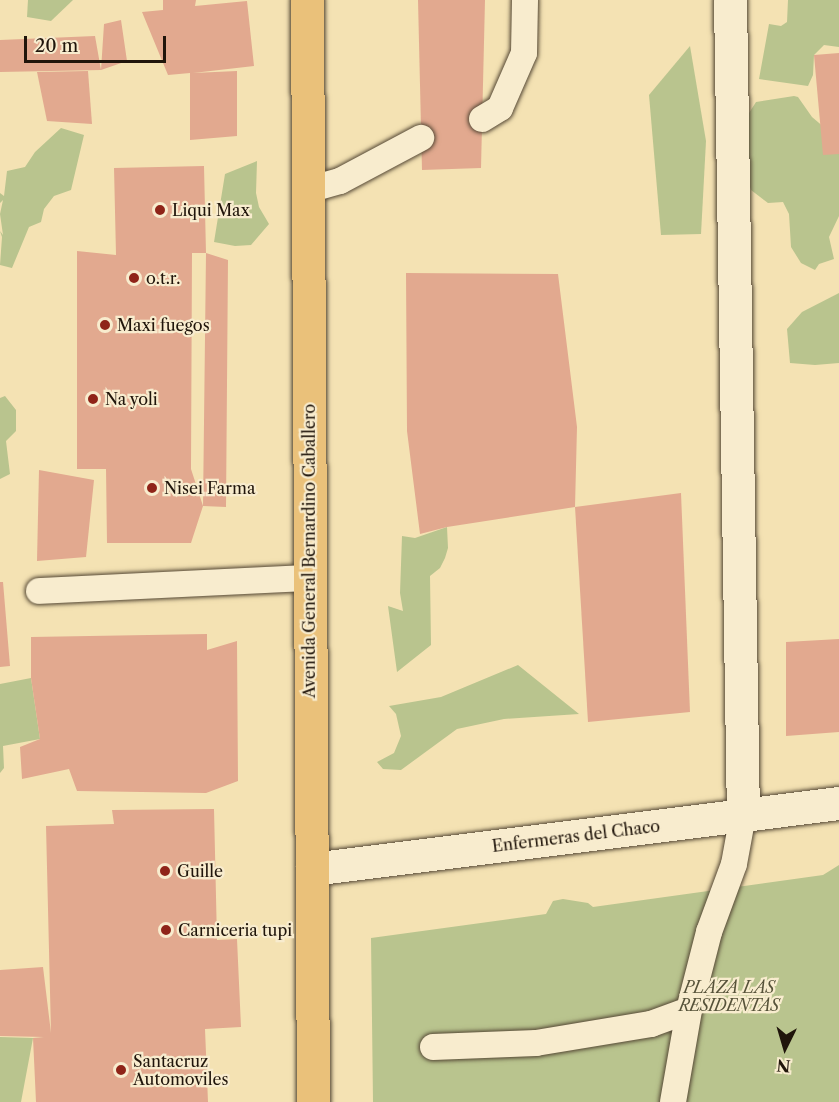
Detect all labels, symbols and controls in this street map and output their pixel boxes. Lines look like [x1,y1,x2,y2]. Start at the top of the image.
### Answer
scale bar [27,24,170,62]
text: 20 m [35,35,78,57]
place label: Liqui Max [172,200,250,220]
marker: Liqui Max [153,203,167,217]
place label: o.t.r. [146,268,180,288]
marker: o.t.r. [127,271,141,285]
place label: Maxi fuegos [117,315,210,335]
marker: Maxi fuegos [98,318,112,332]
place label: Na yoli [105,389,158,409]
marker: Na yoli [86,392,100,406]
street label: Avenida General Bernardino Caballero [299,404,319,698]
place label: Nisei Farma [164,478,255,498]
marker: Nisei Farma [145,481,159,495]
street label: Enfermeras del Chaco [491,816,661,856]
place label: Guille [177,861,223,881]
marker: Guille [158,864,172,878]
place label: Carniceria tupi [178,920,292,940]
marker: Carniceria tupi [159,923,173,937]
park label: PLAZA LAS RESIDENTAS [679,977,779,1015]
north arrow [755,1018,815,1078]
place label: Santacruz Automoviles [133,1051,228,1089]
text: N [776,1055,791,1076]
marker: Santacruz Automoviles [114,1063,128,1077]

